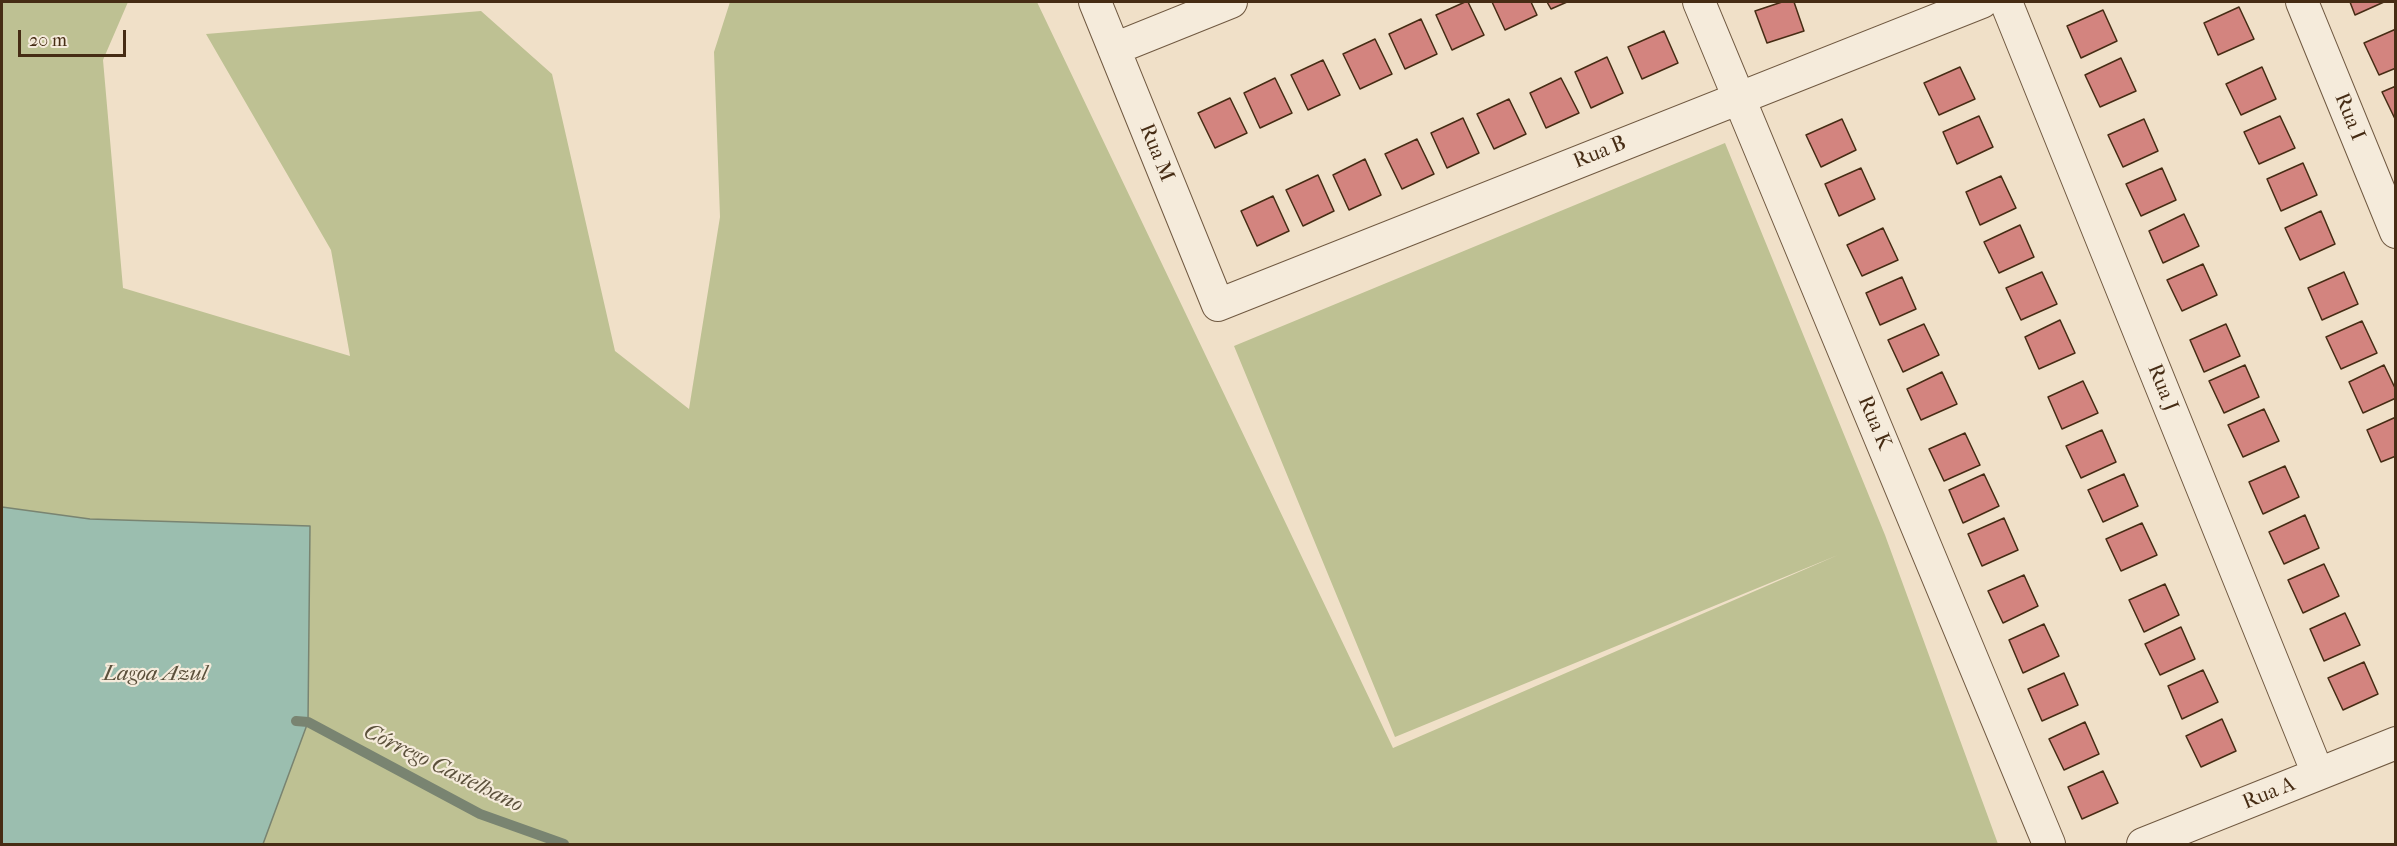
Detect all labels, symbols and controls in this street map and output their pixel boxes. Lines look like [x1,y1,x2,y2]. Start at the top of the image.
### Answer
scale bar [21,18,129,56]
text: 20 m [29,30,67,51]
street label: Rua I [2328,89,2370,145]
street label: Rua M [1133,120,1179,186]
street label: Rua B [1570,131,1630,175]
street label: Rua J [2141,361,2183,415]
street label: Rua K [1851,392,1897,454]
water label: Lagoa Azul [103,662,207,688]
water label: Córrego Castelhano [359,719,527,819]
street label: Rua A [2239,772,2299,816]

